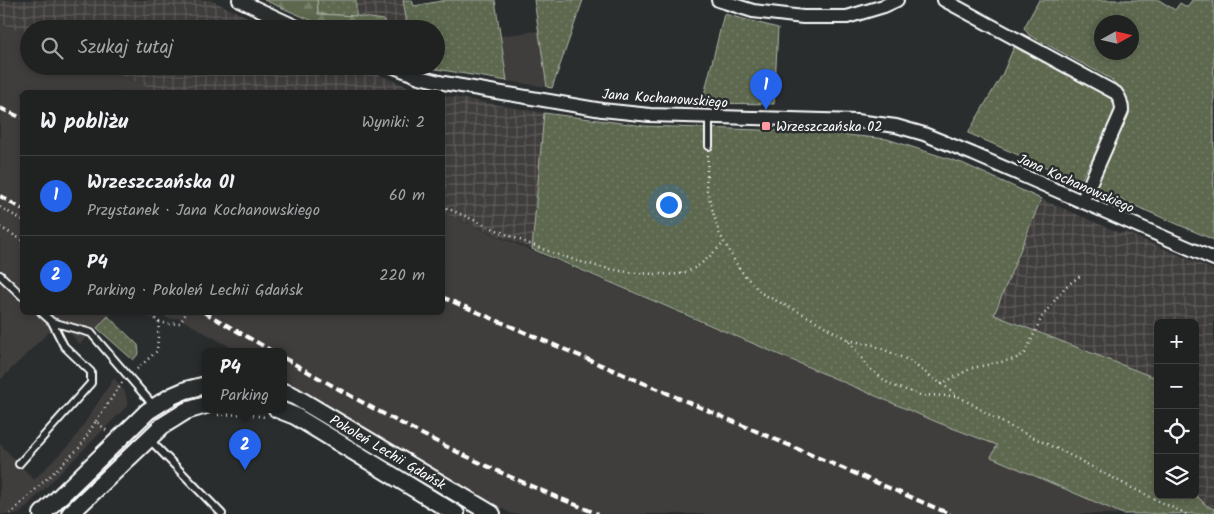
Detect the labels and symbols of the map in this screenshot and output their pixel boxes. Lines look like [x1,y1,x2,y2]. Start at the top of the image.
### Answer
north arrow [1094,15,1139,60]
pin: 1 [750,69,782,110]
street label: Jana Kochanowskiego [601,84,729,114]
place label: Wrzeszczańska 02 [776,116,882,138]
marker: Wrzeszczańska 02 [760,120,772,132]
street label: Jana Kochanowskiego [1014,148,1138,220]
your location [656,192,682,218]
street label: Pokoleń Lechii Gdańsk [325,410,450,496]
pin: 2 [229,429,261,470]

